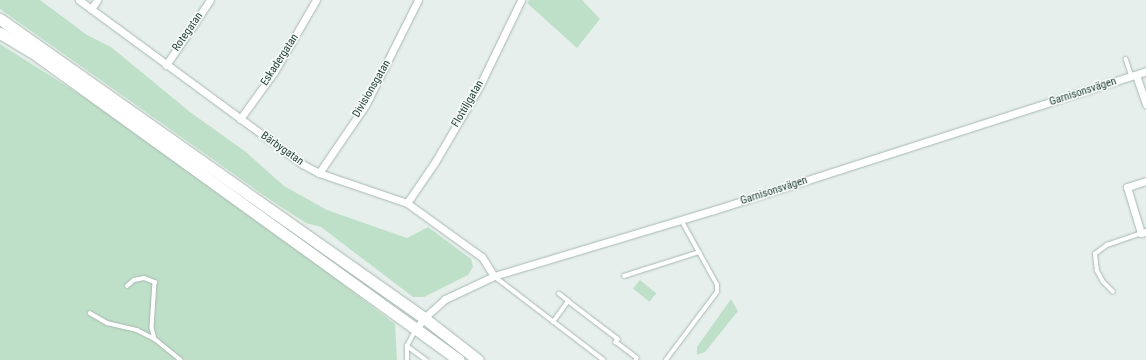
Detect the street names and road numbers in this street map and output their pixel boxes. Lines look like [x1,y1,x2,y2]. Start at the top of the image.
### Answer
street label: Rotegatan [170,10,206,54]
street label: Eskadergatan [258,32,302,88]
street label: Divisionsgatan [350,58,394,120]
street label: Garnisonsvägen [1048,75,1118,109]
street label: Flottiljgatan [449,78,487,130]
street label: Bärbygatan [258,130,306,168]
street label: Garnisonsvägen [739,174,809,208]

